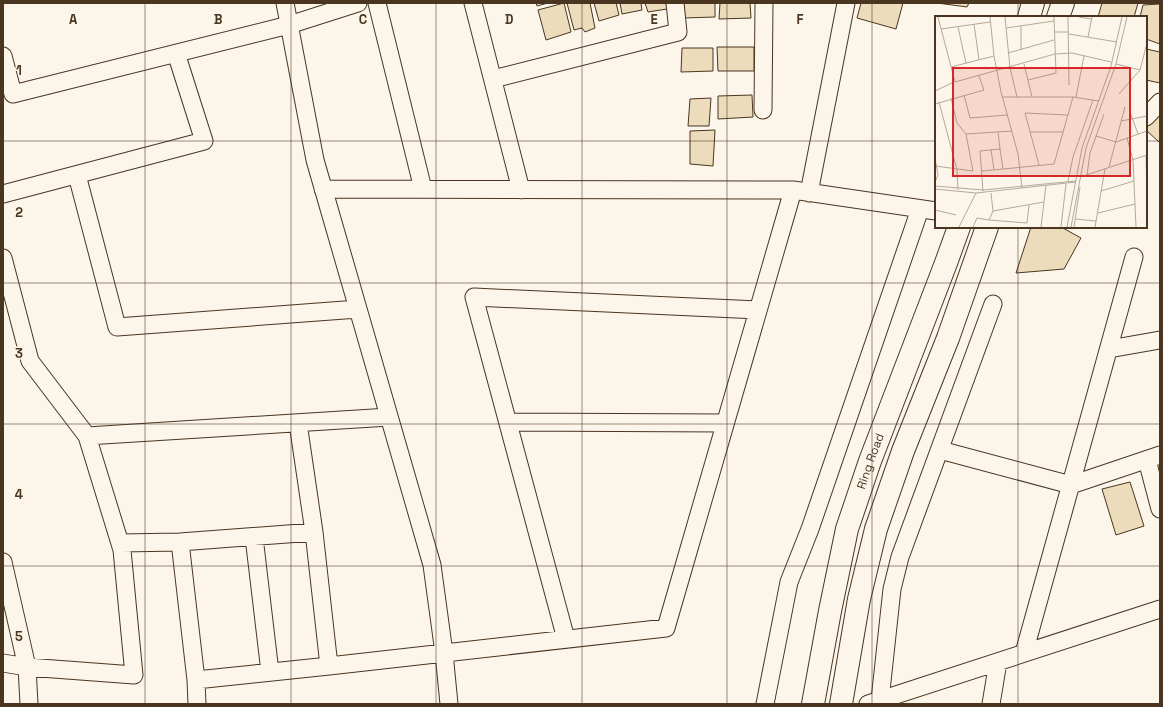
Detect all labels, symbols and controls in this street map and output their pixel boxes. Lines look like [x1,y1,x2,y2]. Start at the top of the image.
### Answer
text: A [69,11,78,28]
text: B [214,11,223,28]
text: C [359,11,367,28]
text: D [505,11,514,28]
text: E [650,11,658,28]
text: F [797,11,804,28]
inset map [935,16,1147,228]
text: 1 [16,62,22,79]
text: 2 [15,204,23,221]
text: 3 [15,345,23,362]
street label: Ring Road [853,431,888,491]
text: 4 [15,486,23,503]
text: 5 [15,628,23,645]

